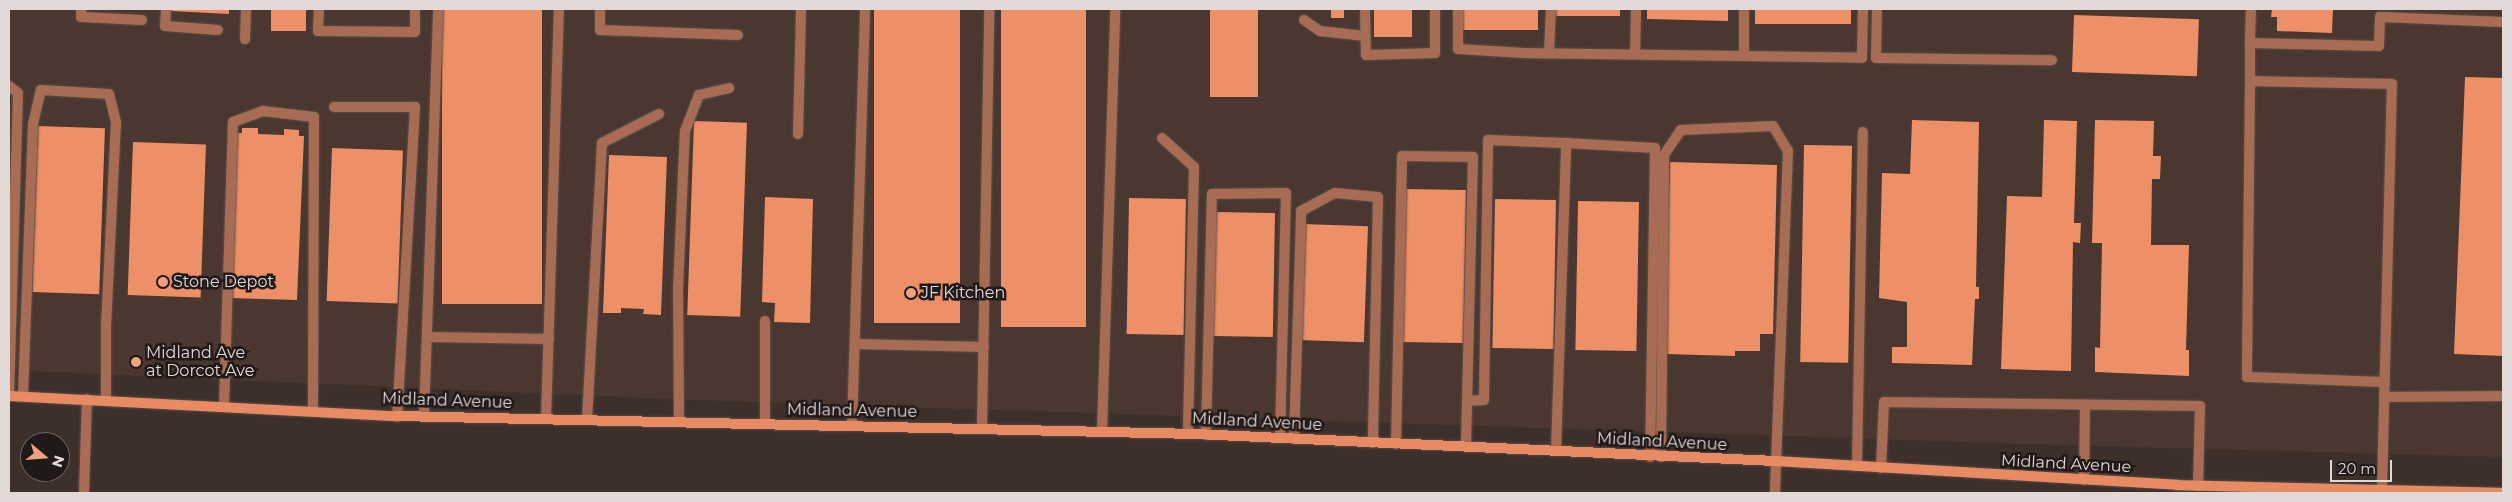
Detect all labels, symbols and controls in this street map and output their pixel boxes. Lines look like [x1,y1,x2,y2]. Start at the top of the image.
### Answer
place label: Stone Depot [173,272,274,292]
marker: Stone Depot [157,276,169,288]
place label: JF Kitchen [921,283,1005,303]
marker: JF Kitchen [905,287,917,299]
place label: Midland Ave at Dorcot Ave [146,343,254,381]
marker: Midland Ave at Dorcot Ave [130,356,142,368]
street label: Midland Avenue [381,389,513,413]
street label: Midland Avenue [787,400,917,422]
street label: Midland Avenue [1191,409,1323,435]
street label: Midland Avenue [1596,429,1728,455]
north arrow [20,432,70,482]
scale bar [2332,450,2394,482]
street label: Midland Avenue [2000,451,2132,477]
text: N [48,453,69,469]
text: 20 m [2338,459,2376,478]

